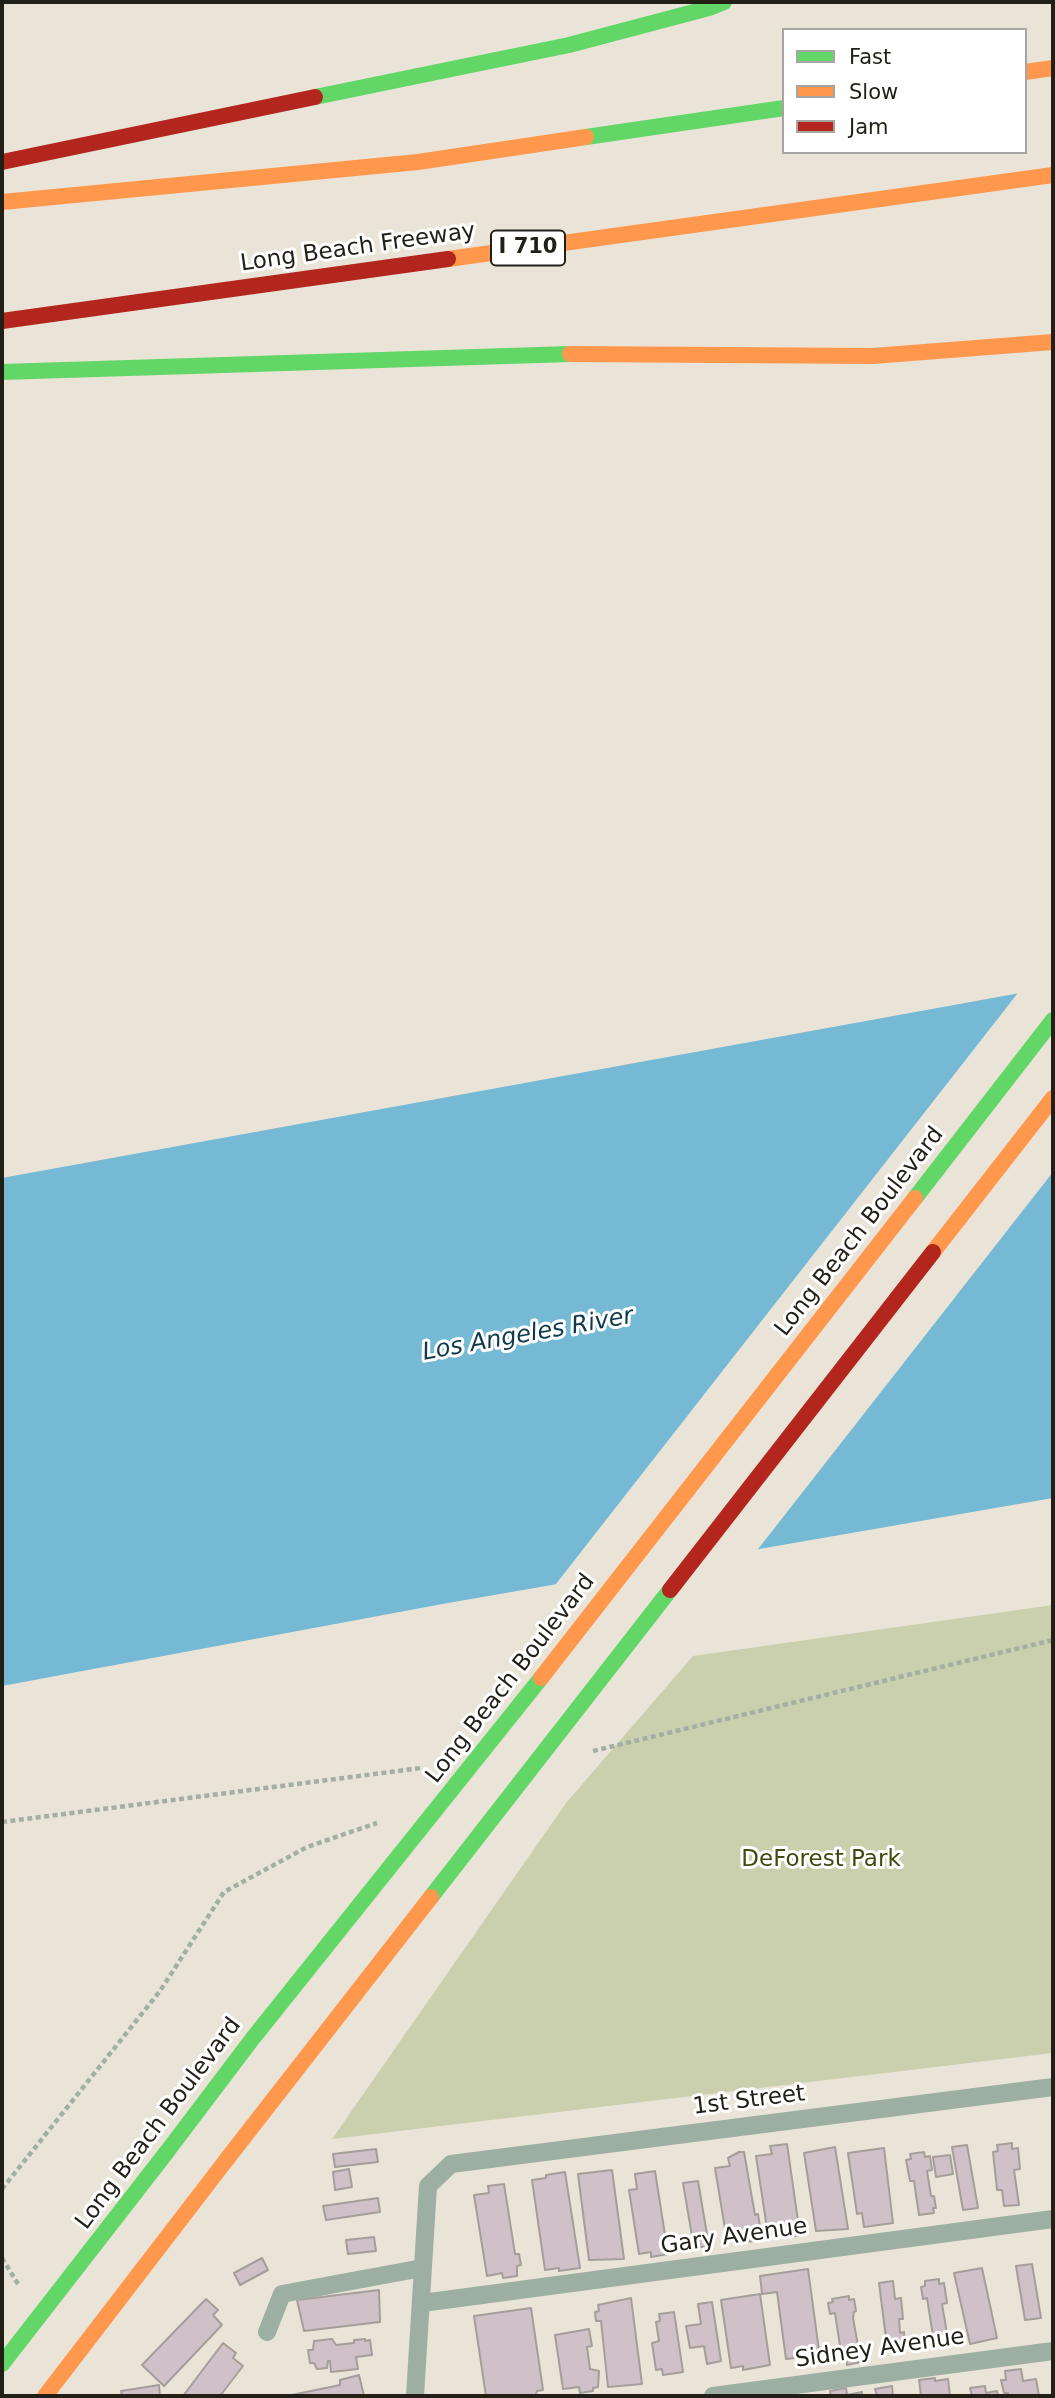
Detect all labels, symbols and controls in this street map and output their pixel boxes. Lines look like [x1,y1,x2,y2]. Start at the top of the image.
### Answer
legend [782,28,1027,154]
text: Fast [849,45,891,69]
text: Slow [849,80,898,104]
text: Jam [849,115,889,139]
street label: Long Beach Freeway [239,218,477,278]
road number: I 710 [491,230,565,266]
street label: Long Beach Boulevard [770,1122,950,1342]
water label: Los Angeles River [420,1302,636,1368]
street label: Long Beach Boulevard [421,1569,601,1789]
park label: DeForest Park [741,1846,901,1874]
street label: Long Beach Boulevard [70,2013,248,2235]
street label: 1st Street [691,2080,807,2122]
street label: Gary Avenue [659,2213,809,2261]
street label: Sidney Avenue [794,2323,966,2375]

